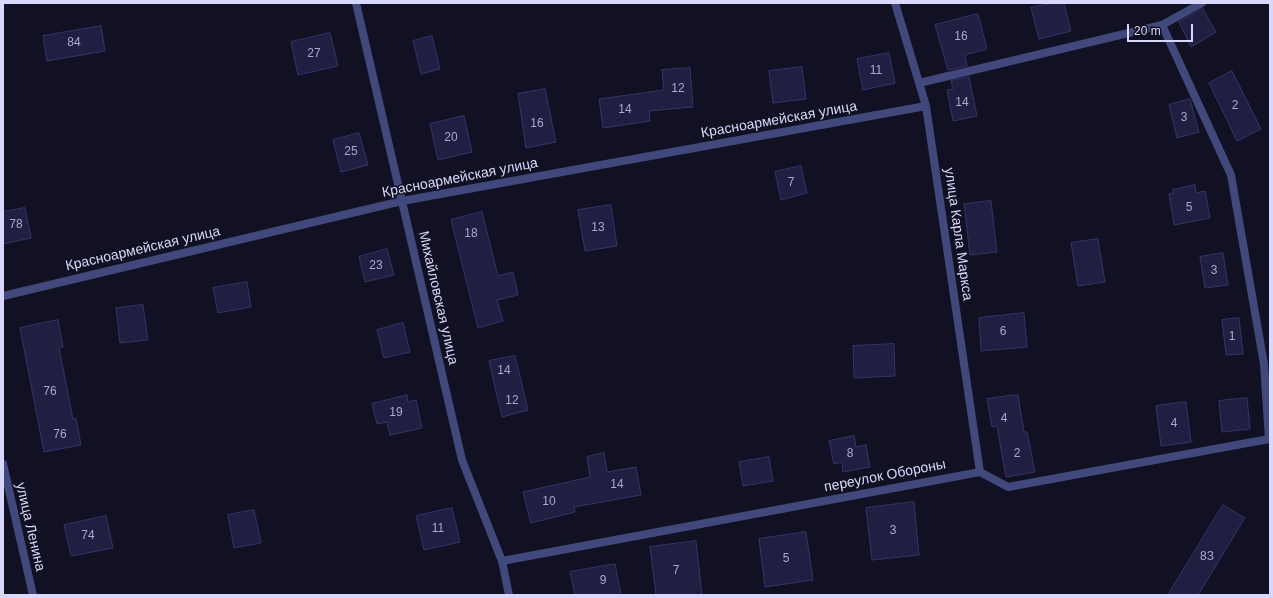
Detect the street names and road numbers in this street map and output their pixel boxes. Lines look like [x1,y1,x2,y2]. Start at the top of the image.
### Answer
street label: Красноармейская улица [700,98,858,142]
street label: Красноармейская улица [381,155,539,201]
street label: улица Карла Маркса [940,167,976,301]
street label: Красноармейская улица [64,223,222,275]
street label: Михайловская улица [414,230,462,366]
street label: переулок Обороны [823,456,947,496]
street label: улица Ленина [12,481,48,573]

